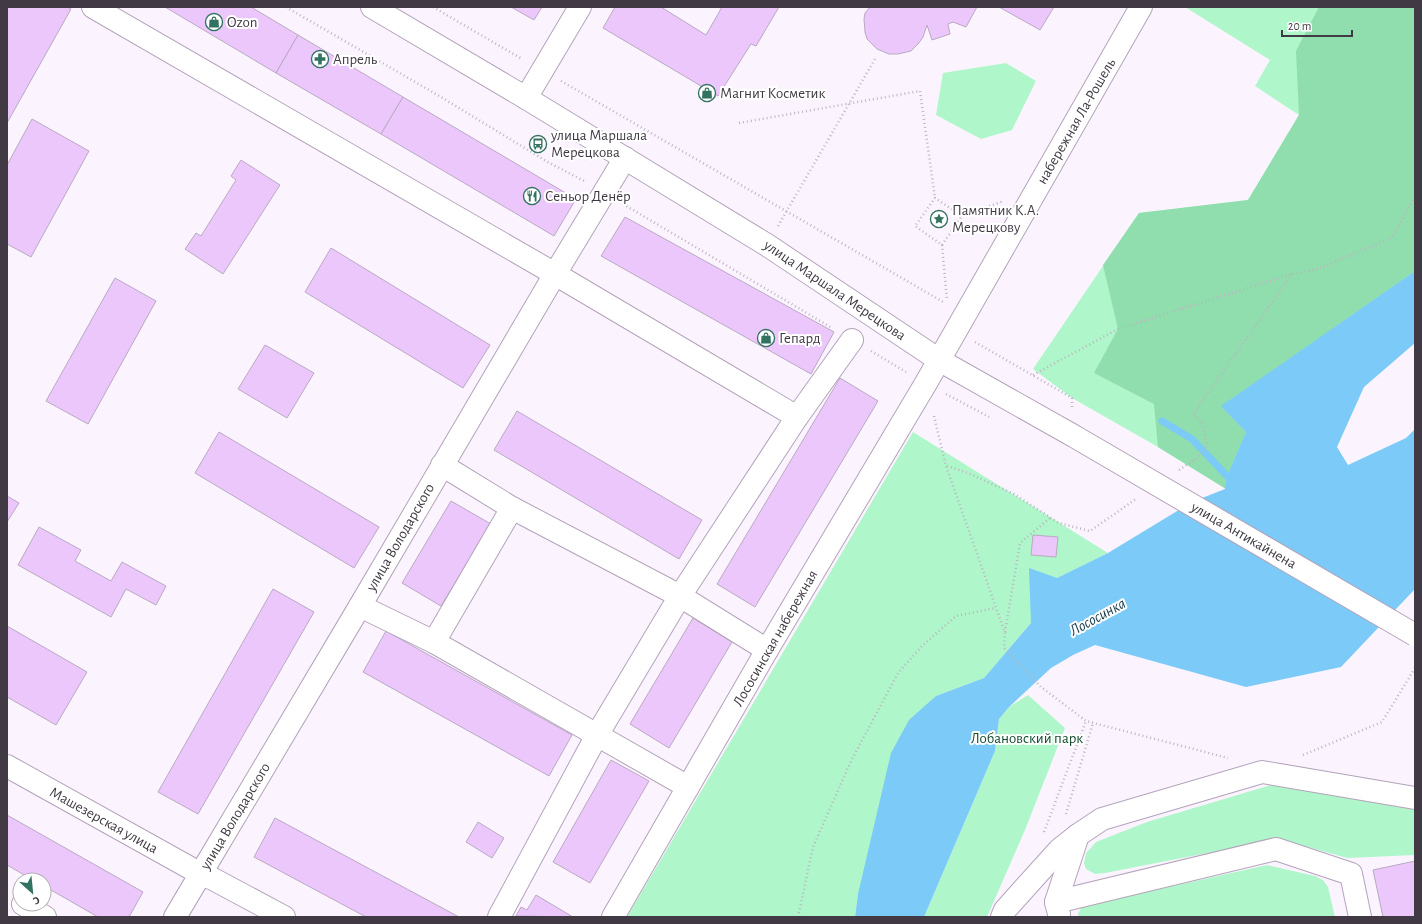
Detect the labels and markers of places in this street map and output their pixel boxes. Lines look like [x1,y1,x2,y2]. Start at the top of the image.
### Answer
shop icon: Ozon [204,12,224,32]
place label: Ozon [227,15,257,30]
pharmacy icon: Апрель [310,49,330,69]
place label: Апрель [333,52,378,67]
shop icon: Магнит Косметик [697,83,717,103]
place label: Магнит Косметик [720,86,825,101]
place label: улица Маршала Мерецкова [550,128,647,160]
bus stop icon: улица Маршала Мерецкова [528,134,548,154]
restaurant icon: Сеньор Денёр [522,186,542,206]
place label: Сеньор Денёр [545,189,631,204]
place label: Памятник К.А. Мерецкову [952,203,1039,235]
place icon: Памятник К.А. Мерецкову [929,209,949,229]
shop icon: Гепард [756,328,776,348]
place label: Гепард [779,331,821,346]

